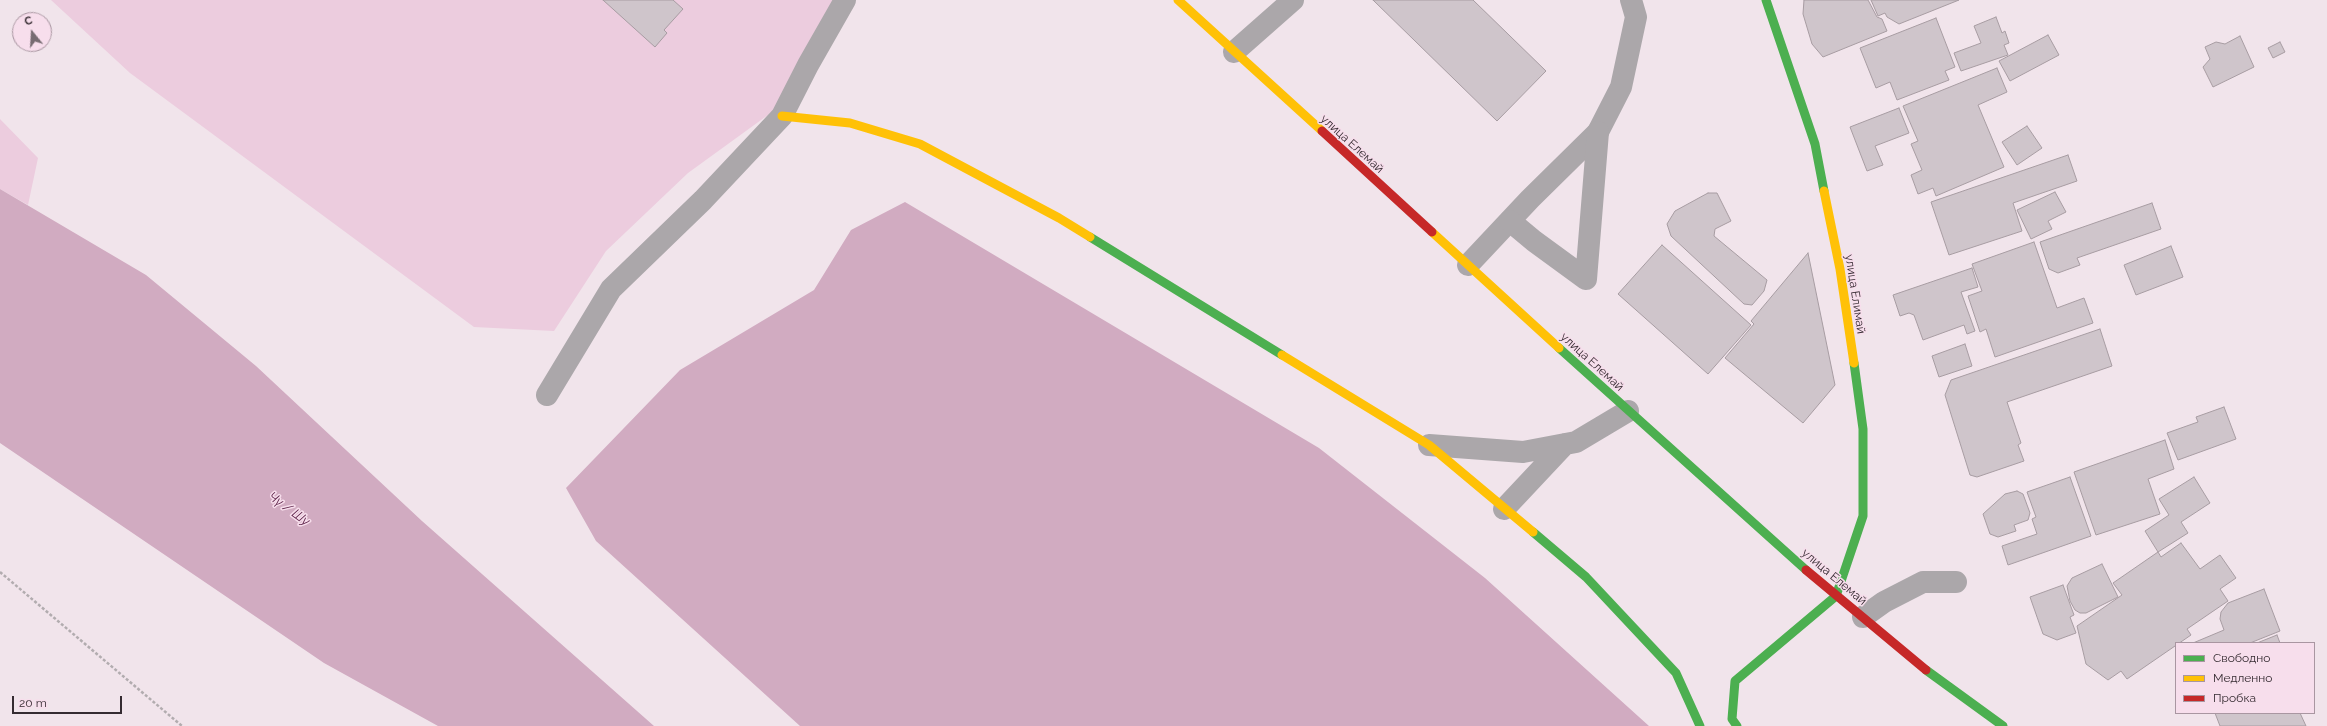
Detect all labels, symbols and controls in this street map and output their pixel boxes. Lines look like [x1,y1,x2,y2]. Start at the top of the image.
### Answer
north arrow [12,12,52,52]
text: С [23,14,34,28]
street label: улица Елемай [1317,112,1387,176]
street label: улица Елимай [1842,253,1868,335]
street label: улица Елемай [1557,330,1627,394]
water label: Чү / Шу [265,489,313,529]
street label: улица Елемай [1799,546,1869,608]
legend [2175,642,2315,714]
text: Свободно [2213,651,2270,665]
text: Медленно [2213,671,2272,685]
scale bar [14,688,124,714]
text: Пробка [2213,691,2256,705]
text: 20 m [19,696,47,710]

